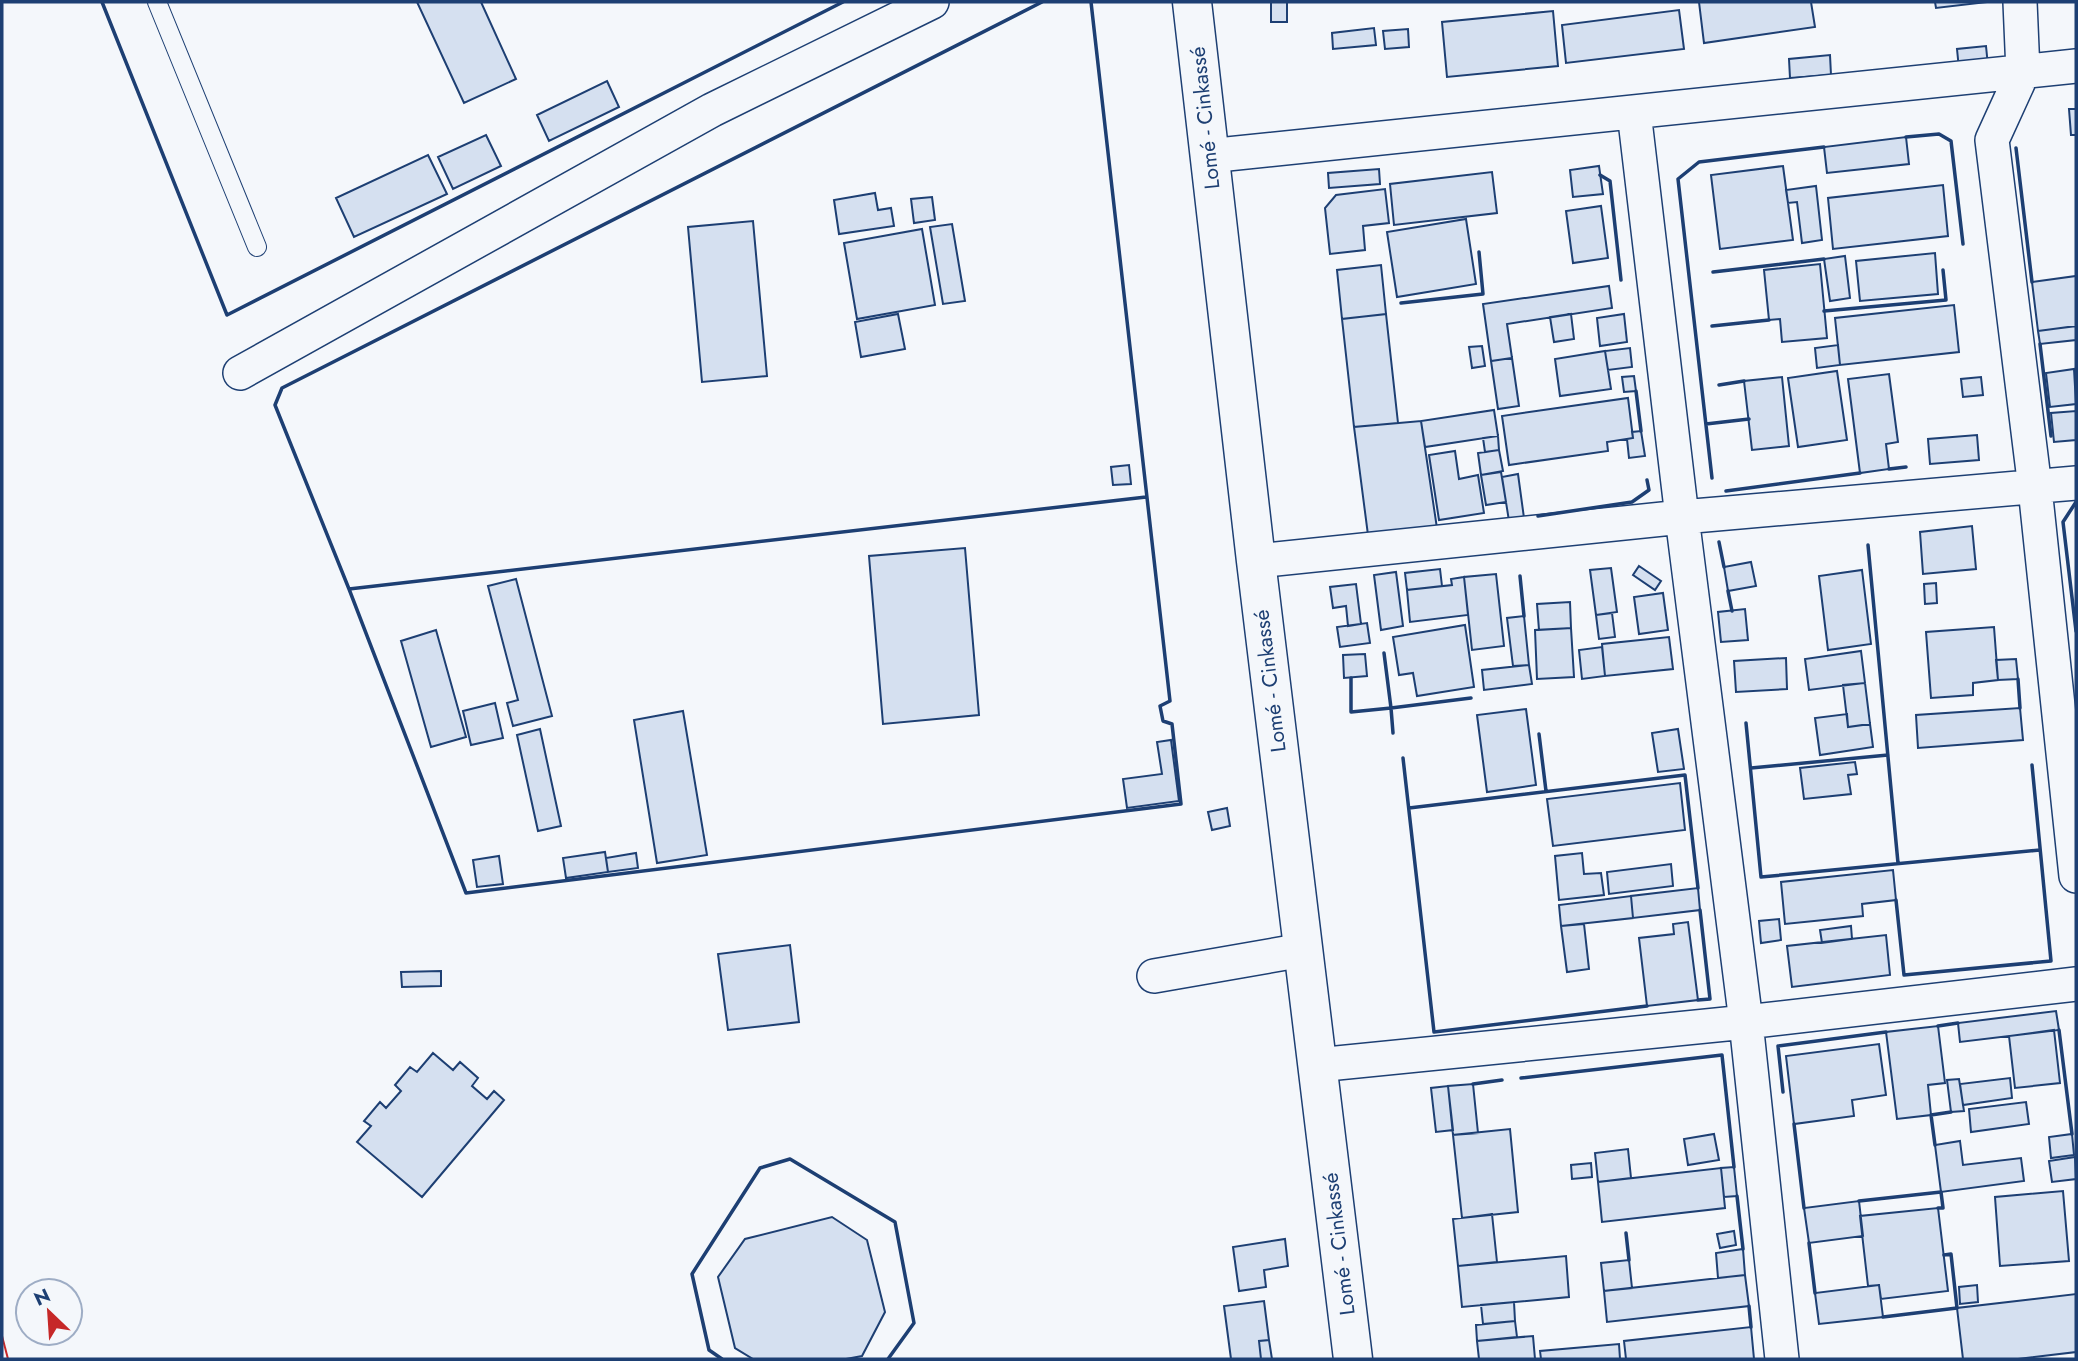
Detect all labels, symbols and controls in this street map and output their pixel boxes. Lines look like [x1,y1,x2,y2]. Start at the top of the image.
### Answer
street label: Lomé - Cinkassé [1183,45,1227,191]
street label: Lomé - Cinkassé [1246,608,1294,754]
street label: Lomé - Cinkassé [1315,1171,1363,1317]
north arrow [14,1277,84,1347]
text: N [29,1282,55,1312]

